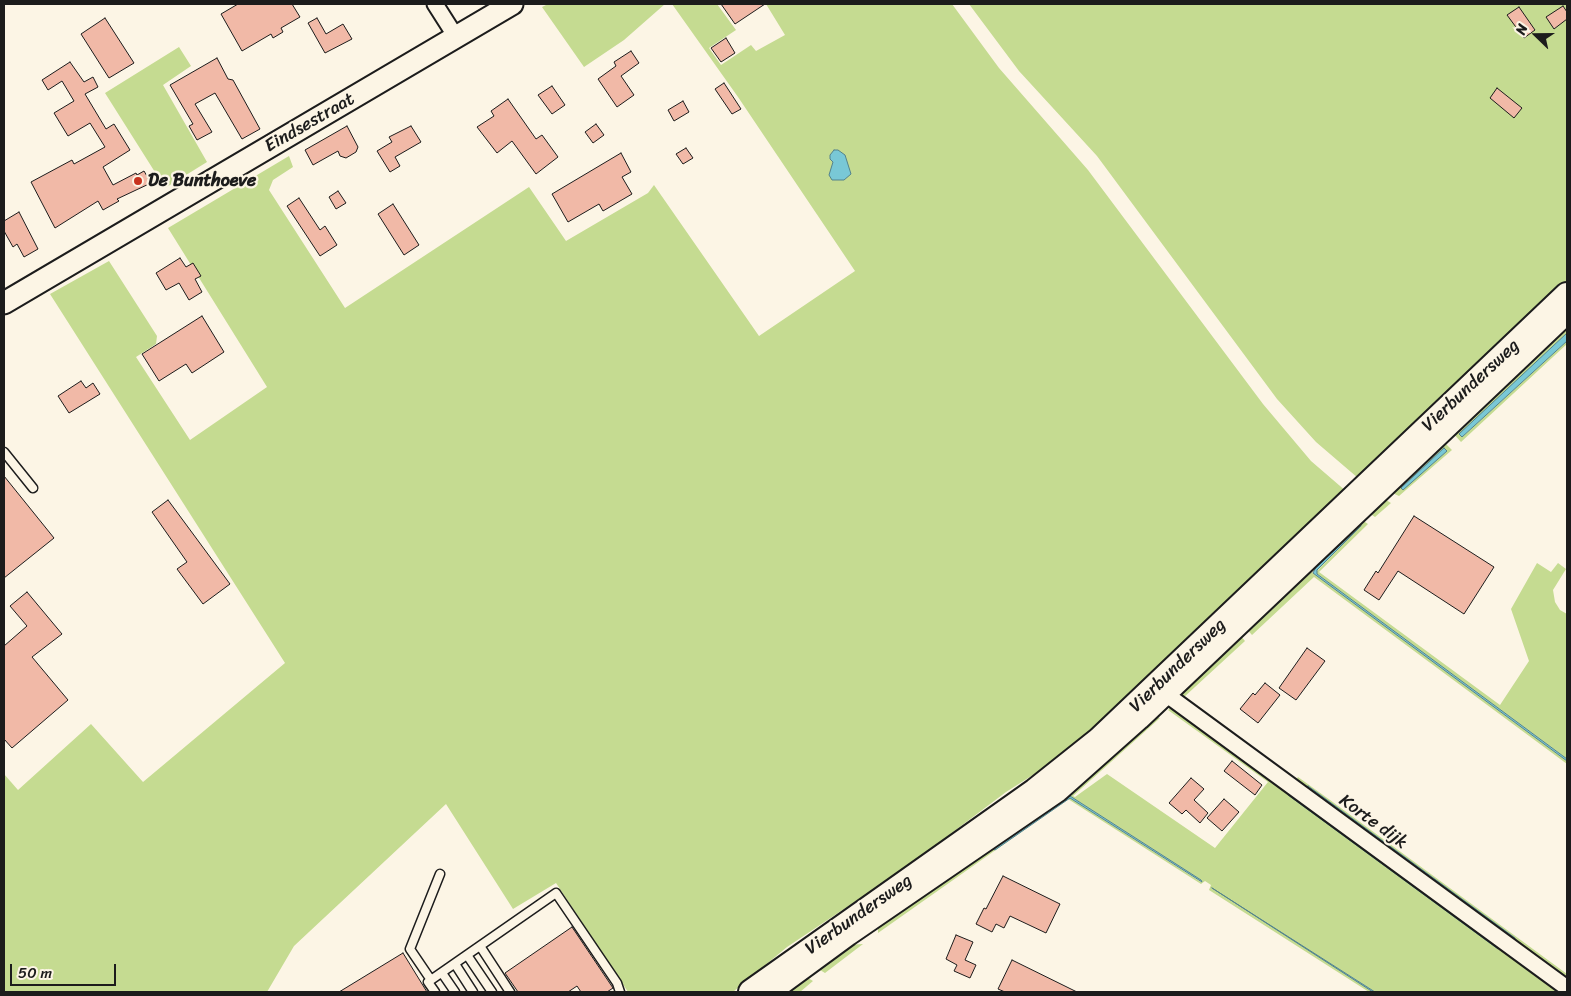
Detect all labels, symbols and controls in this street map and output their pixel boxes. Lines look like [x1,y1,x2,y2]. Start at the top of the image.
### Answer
north arrow [1511,10,1561,60]
text: N [1508,20,1535,38]
street label: Eindsestraat [261,89,359,157]
place label: De Bunthoeve [148,170,256,192]
marker: De Bunthoeve [132,175,144,187]
street label: Vierbundersweg [1418,335,1524,437]
street label: Vierbundersweg [1125,615,1231,717]
street label: Korte dijk [1335,790,1411,854]
street label: Vierbundersweg [801,870,917,960]
scale bar [12,954,119,986]
text: 50 m [18,960,52,986]

